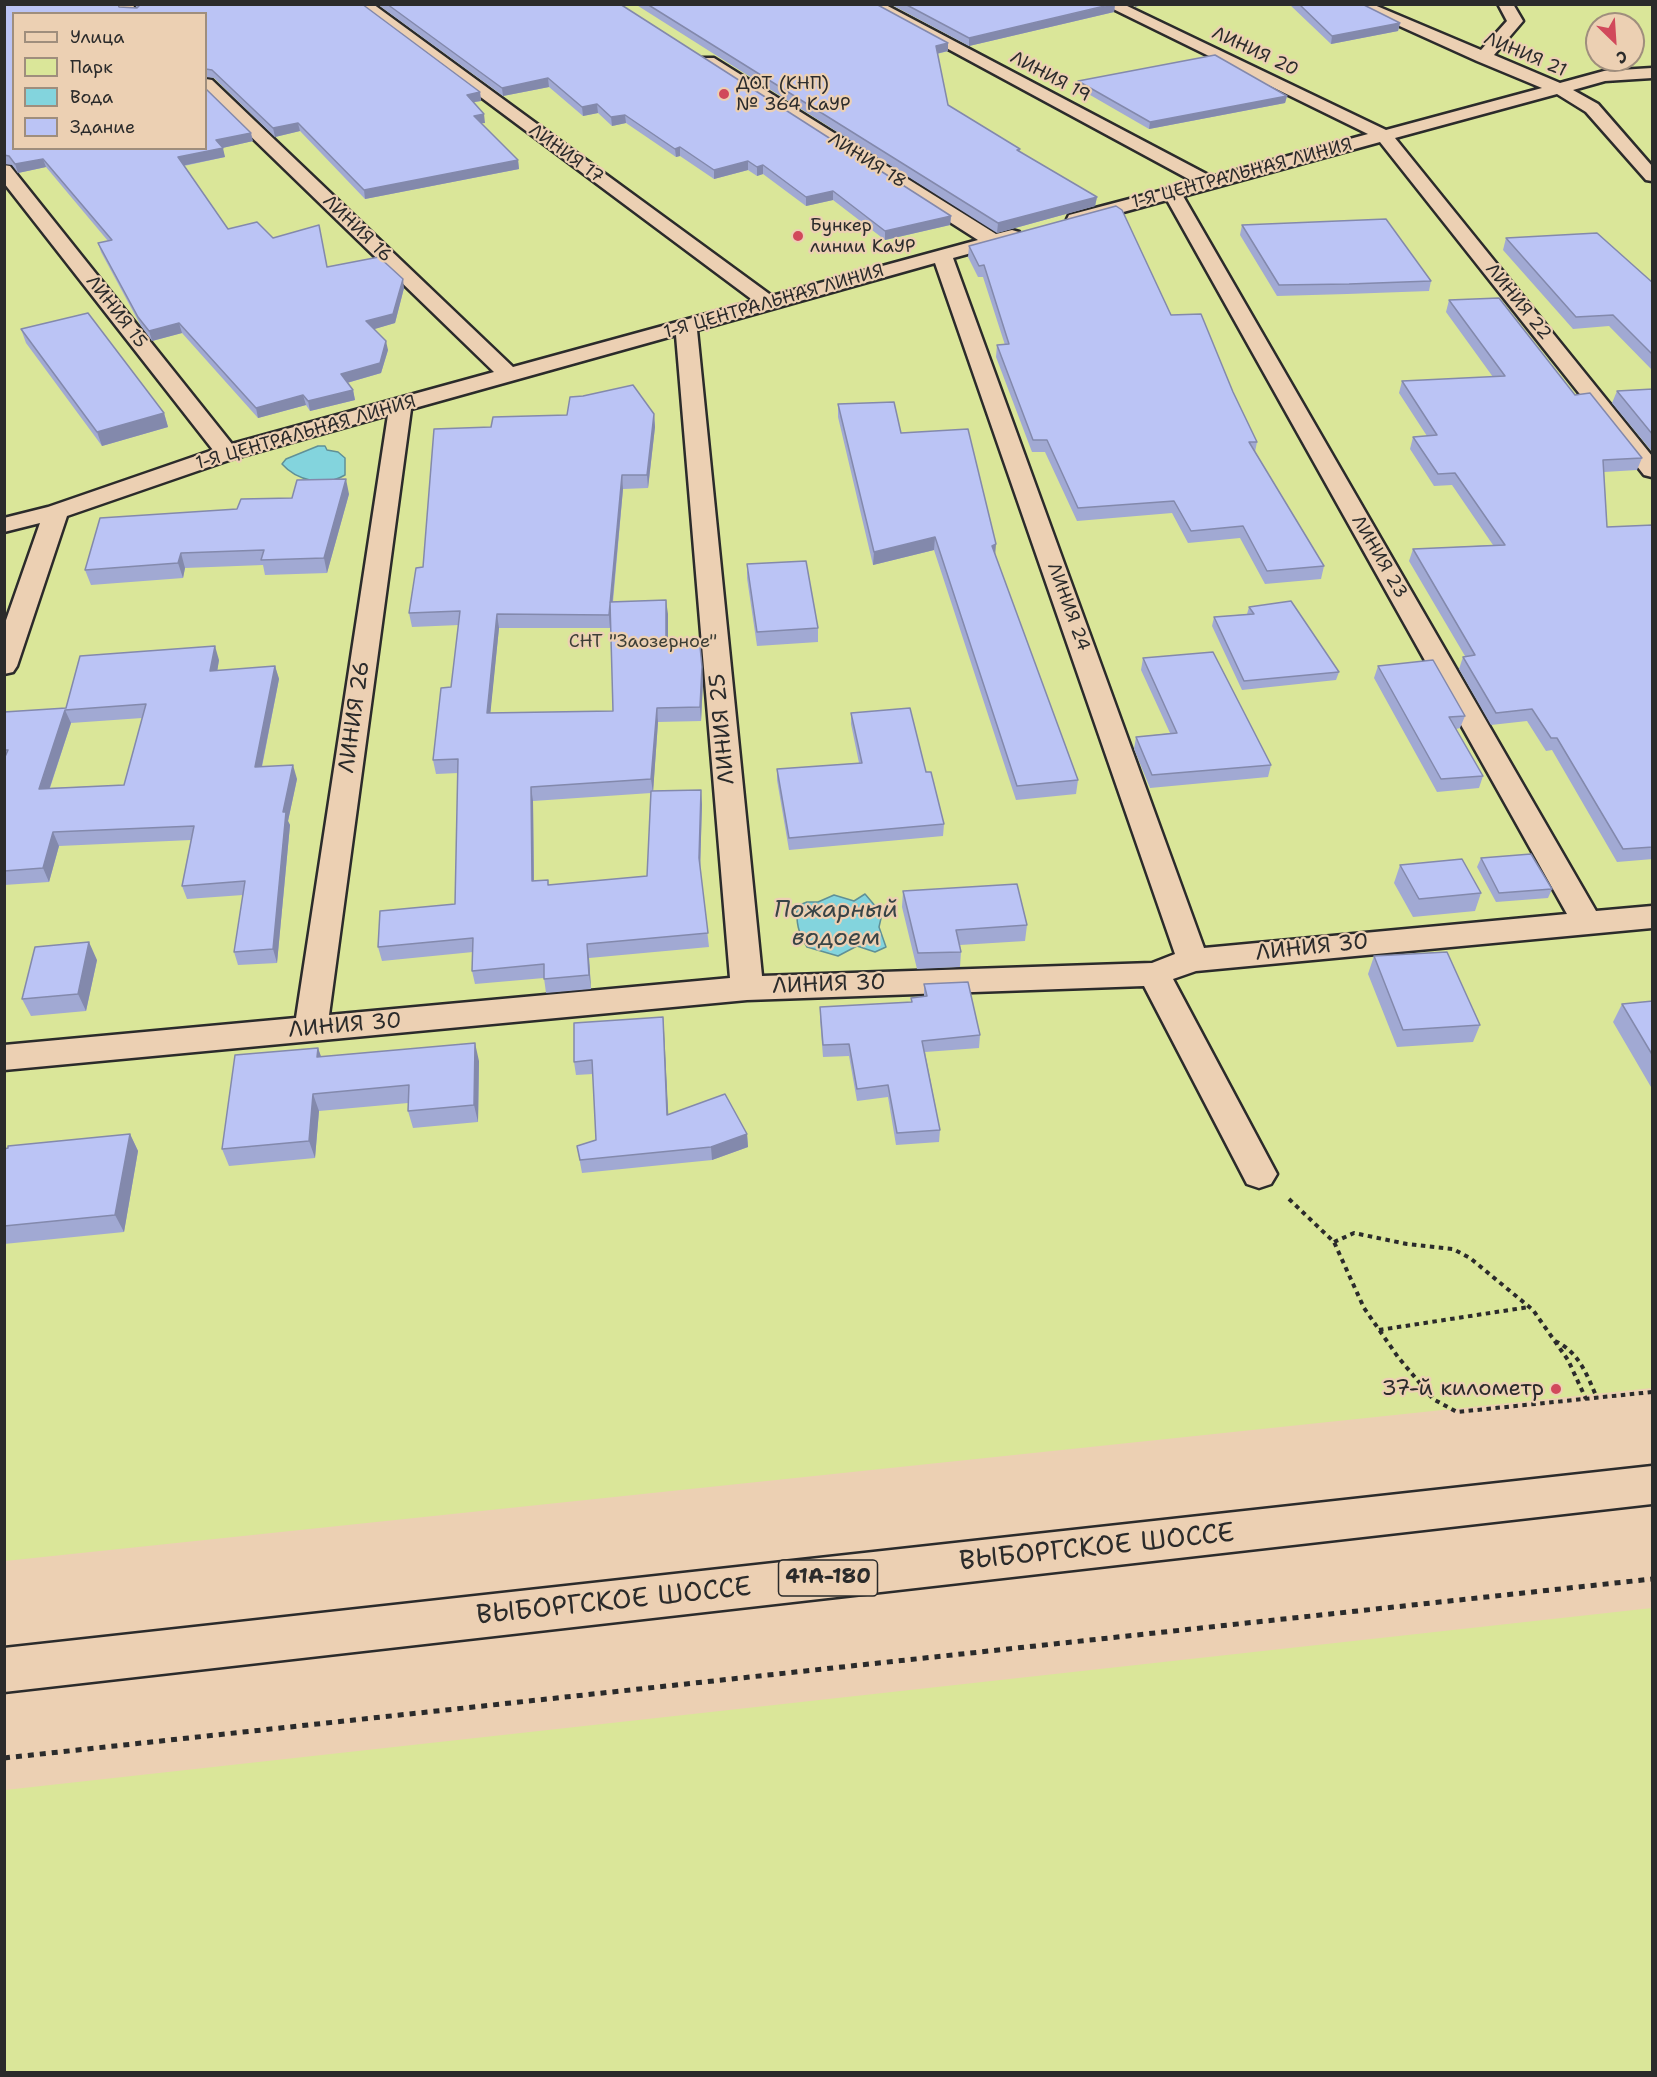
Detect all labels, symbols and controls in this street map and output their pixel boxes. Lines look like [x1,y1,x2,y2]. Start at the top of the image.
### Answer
legend [12,12,207,150]
north arrow [1585,12,1645,72]
street label: ЛИНИЯ 20 [1208,23,1302,81]
text: Улица [70,25,124,49]
street label: ЛИНИЯ 21 [1481,28,1569,82]
text: С [1613,45,1631,69]
street label: ЛИНИЯ 19 [1006,47,1094,107]
text: Парк [70,55,113,79]
place label: ДОТ (КНП) № 364 КаУР [736,73,851,116]
text: Вода [70,85,113,109]
marker: ДОТ (КНП) № 364 КаУР [717,87,731,101]
text: Здание [70,115,135,139]
street label: ЛИНИЯ 17 [524,120,608,188]
street label: ЛИНИЯ 18 [824,129,910,193]
street label: 1-Я ЦЕНТРАЛЬНАЯ ЛИНИЯ [1129,134,1355,214]
street label: ЛИНИЯ 16 [318,191,396,267]
place label: Бункер линии КаУР [810,215,916,258]
marker: Бункер линии КаУР [791,229,805,243]
street label: ЛИНИЯ 22 [1481,259,1555,345]
street label: 1-Я ЦЕНТРАЛЬНАЯ ЛИНИЯ [662,260,886,344]
street label: ЛИНИЯ 15 [81,271,151,353]
street label: 1-Я ЦЕНТРАЛЬНАЯ ЛИНИЯ [194,391,418,475]
street label: ЛИНИЯ 23 [1347,512,1411,602]
street label: ЛИНИЯ 24 [1042,560,1094,654]
park label: СНТ "Заозерное" [569,631,717,653]
street label: ЛИНИЯ 26 [334,659,376,775]
street label: ЛИНИЯ 25 [705,672,741,786]
water label: Пожарный водоем [774,897,898,953]
street label: ЛИНИЯ 30 [1254,929,1370,967]
street label: ЛИНИЯ 30 [772,970,886,1000]
street label: ЛИНИЯ 30 [287,1008,403,1044]
place label: 37-й километр [1381,1376,1544,1402]
marker: 37-й километр [1549,1382,1563,1396]
street label: ВЫБОРГСКОЕ ШОССЕ [958,1517,1236,1579]
road number: 41А-180 [778,1560,878,1596]
street label: ВЫБОРГСКОЕ ШОССЕ [475,1571,753,1633]

